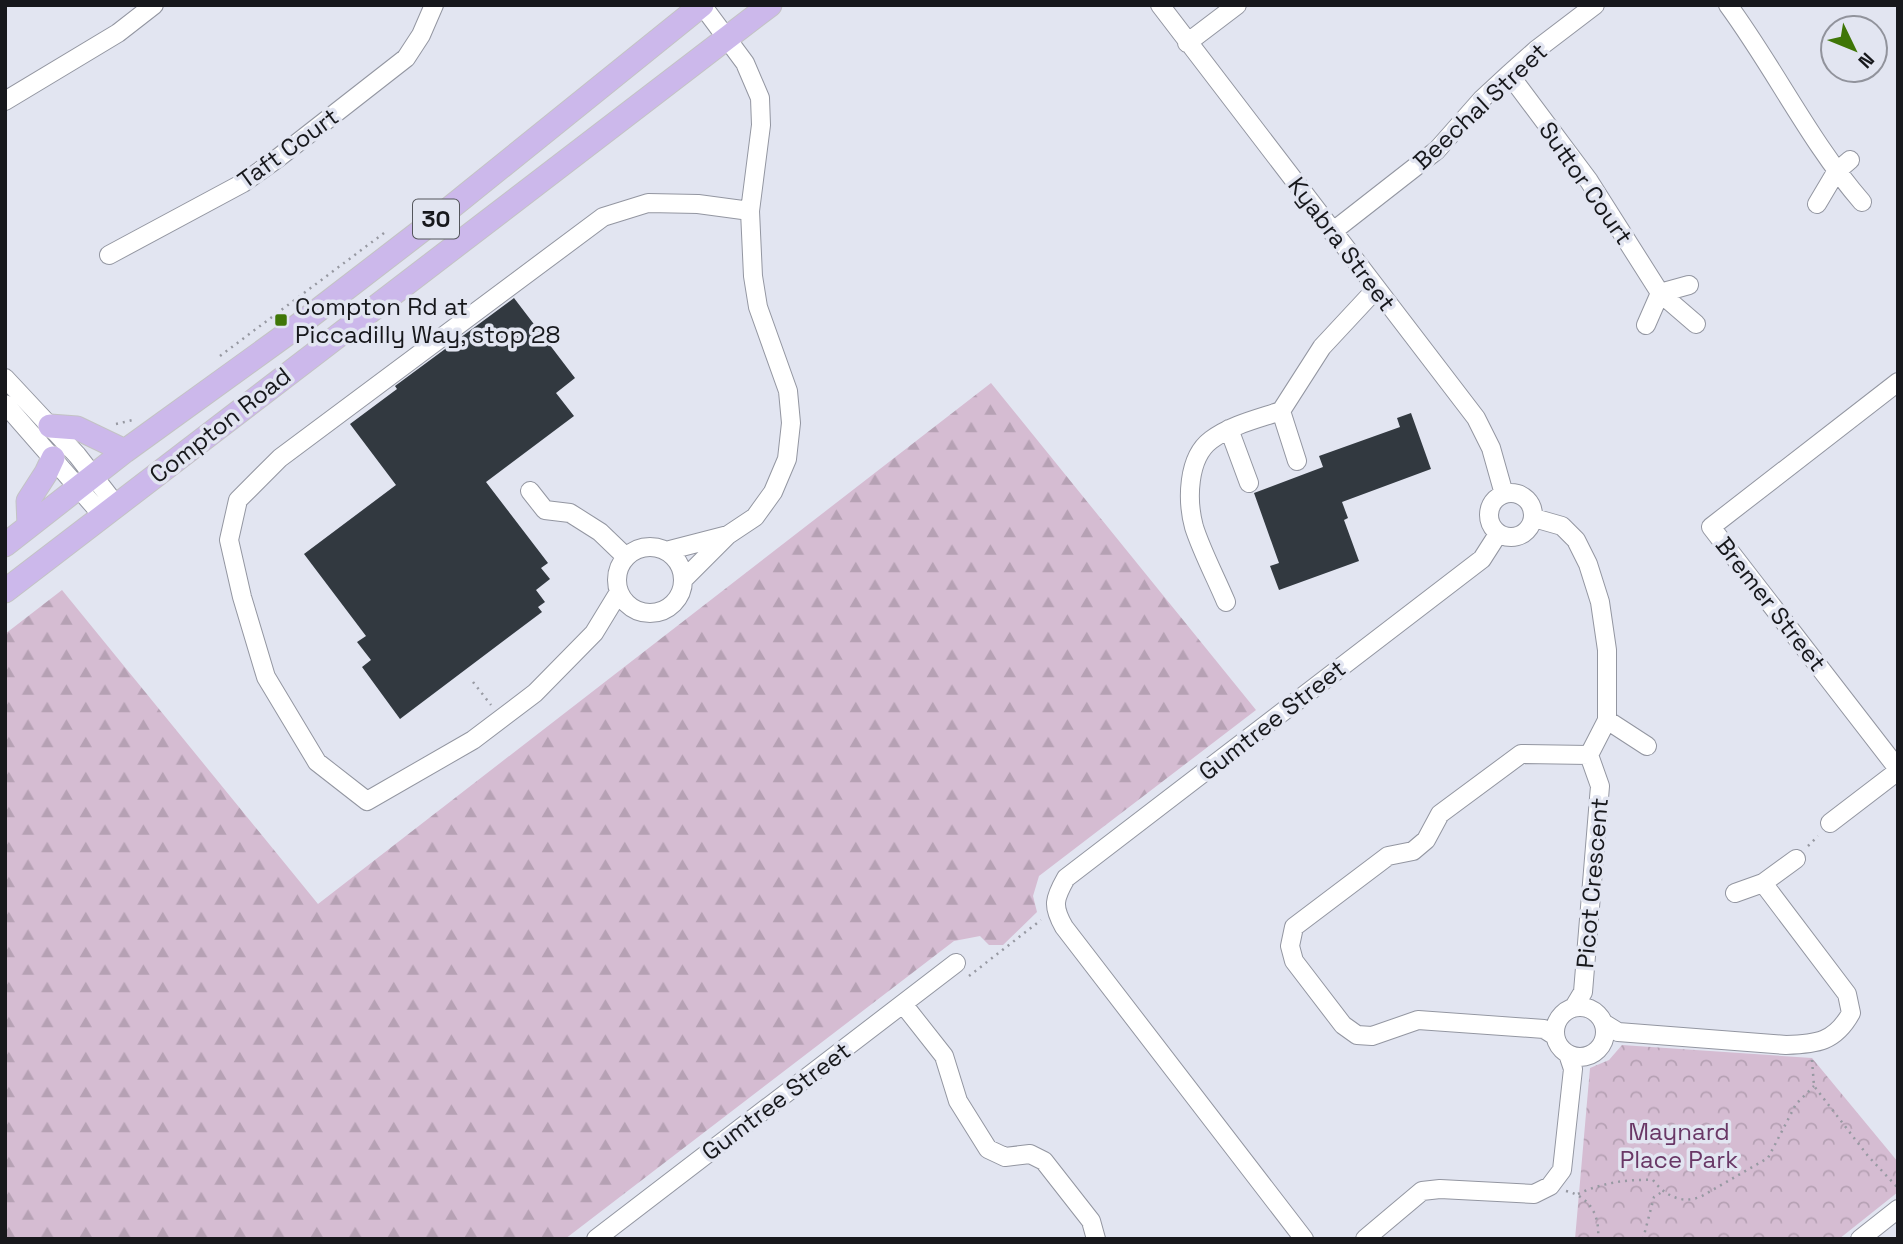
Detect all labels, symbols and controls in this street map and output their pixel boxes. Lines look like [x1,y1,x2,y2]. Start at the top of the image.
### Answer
north arrow [1819,14,1889,84]
street label: Beechal Street [1406,36,1554,176]
text: N [1853,47,1880,73]
street label: Taft Court [231,101,345,195]
street label: Suttor Court [1532,115,1640,251]
street label: Kyabra Street [1281,171,1403,317]
road number: 30 [413,200,459,238]
place label: Compton Rd at Piccadilly Way, stop 28 [295,291,560,350]
marker: Compton Rd at Piccadilly Way, stop 28 [273,312,289,328]
street label: Compton Road [143,360,297,490]
street label: Bremer Street [1709,531,1833,677]
street label: Gumtree Street [1192,653,1352,787]
street label: Picot Crescent [1569,796,1615,970]
street label: Gumtree Street [695,1035,857,1167]
park label: Maynard Place Park [1620,1116,1738,1175]

